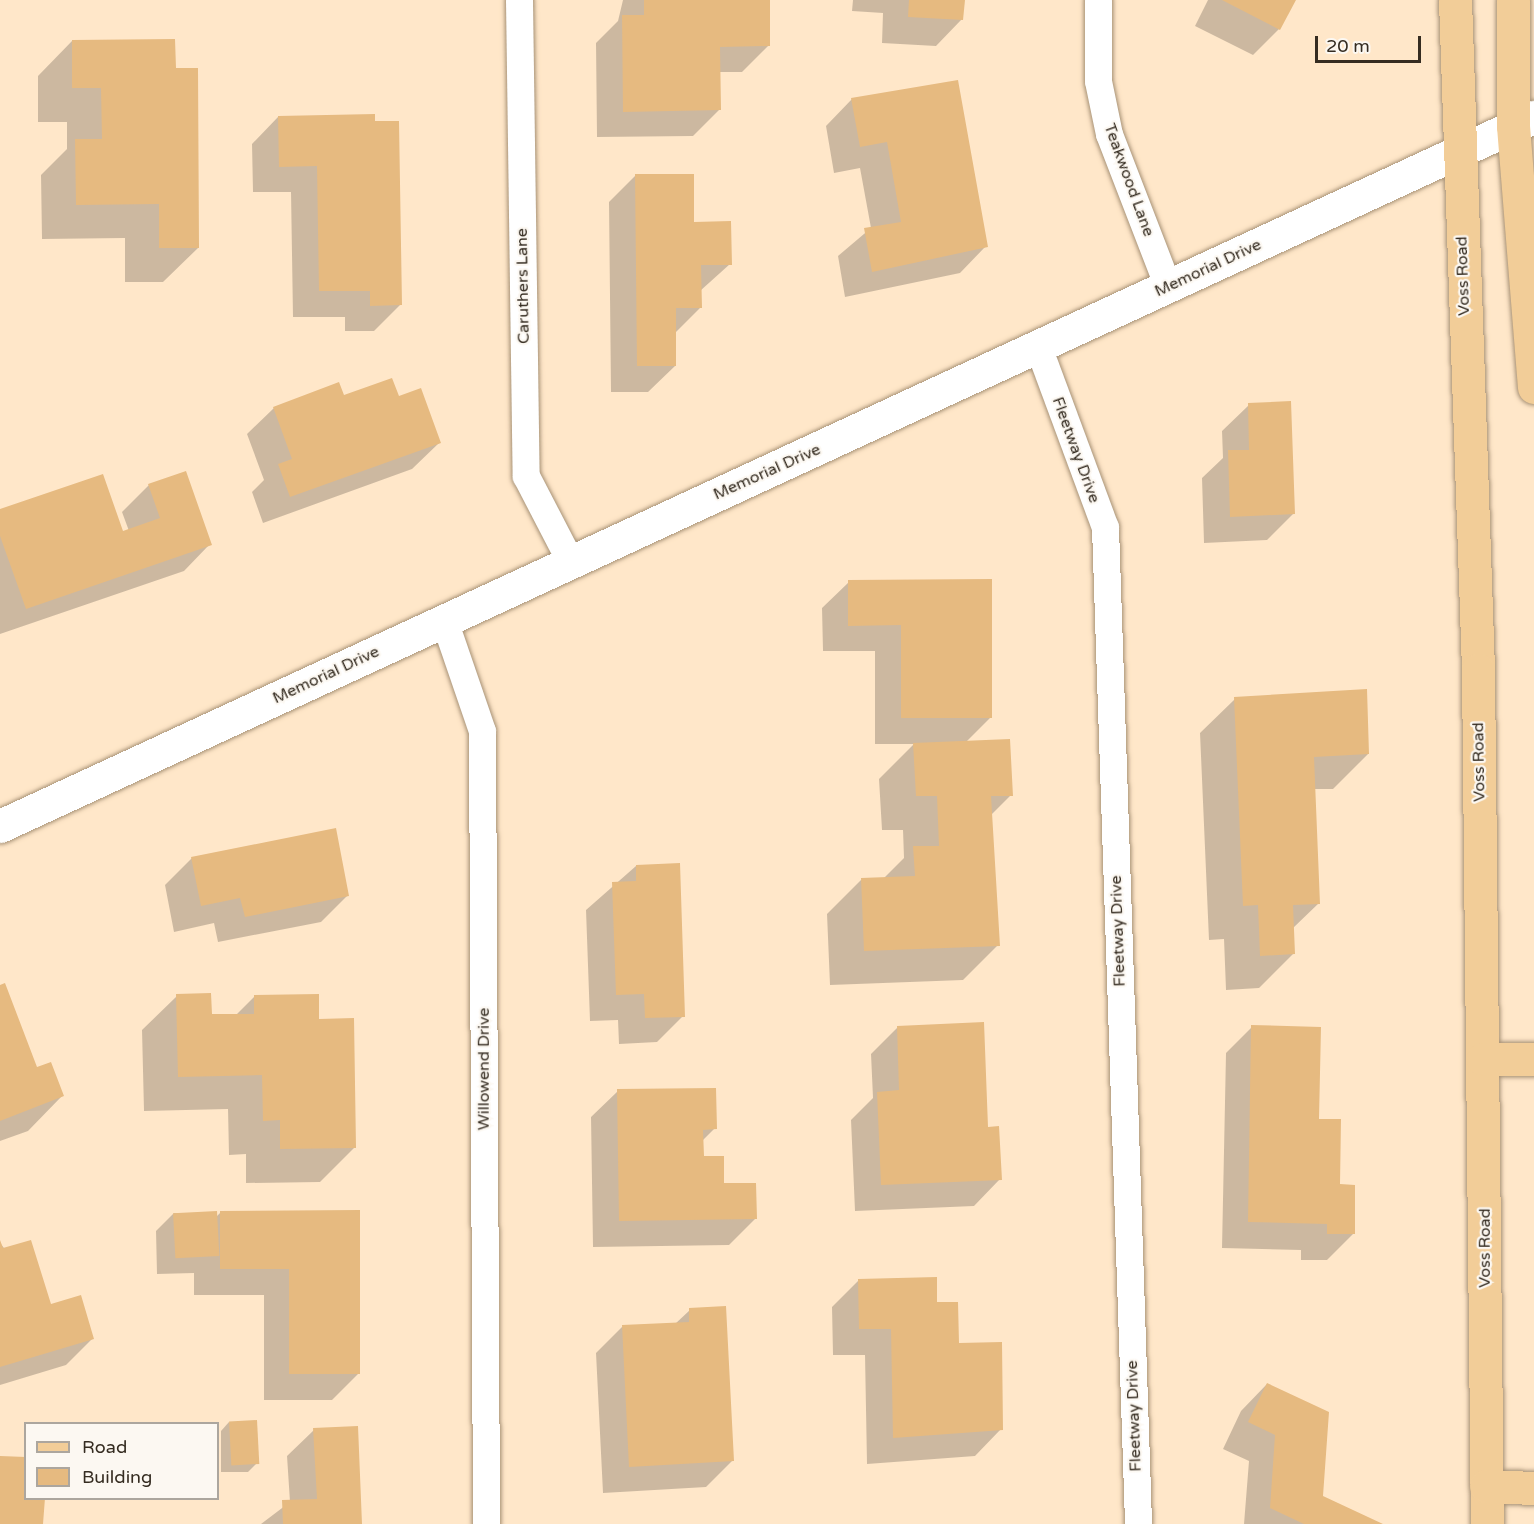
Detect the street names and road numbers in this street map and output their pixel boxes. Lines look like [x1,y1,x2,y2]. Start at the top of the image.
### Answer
street label: Teakwood Lane [1100,121,1158,239]
street label: Caruthers Lane [512,228,534,344]
street label: Memorial Drive [1152,235,1264,301]
street label: Voss Road [1452,236,1474,316]
street label: Fleetway Drive [1048,394,1104,506]
street label: Memorial Drive [710,440,824,504]
street label: Memorial Drive [270,642,382,708]
street label: Voss Road [1469,722,1489,802]
street label: Fleetway Drive [1106,875,1130,987]
street label: Willowend Drive [474,1008,494,1130]
street label: Voss Road [1475,1208,1495,1288]
street label: Fleetway Drive [1122,1360,1146,1472]

